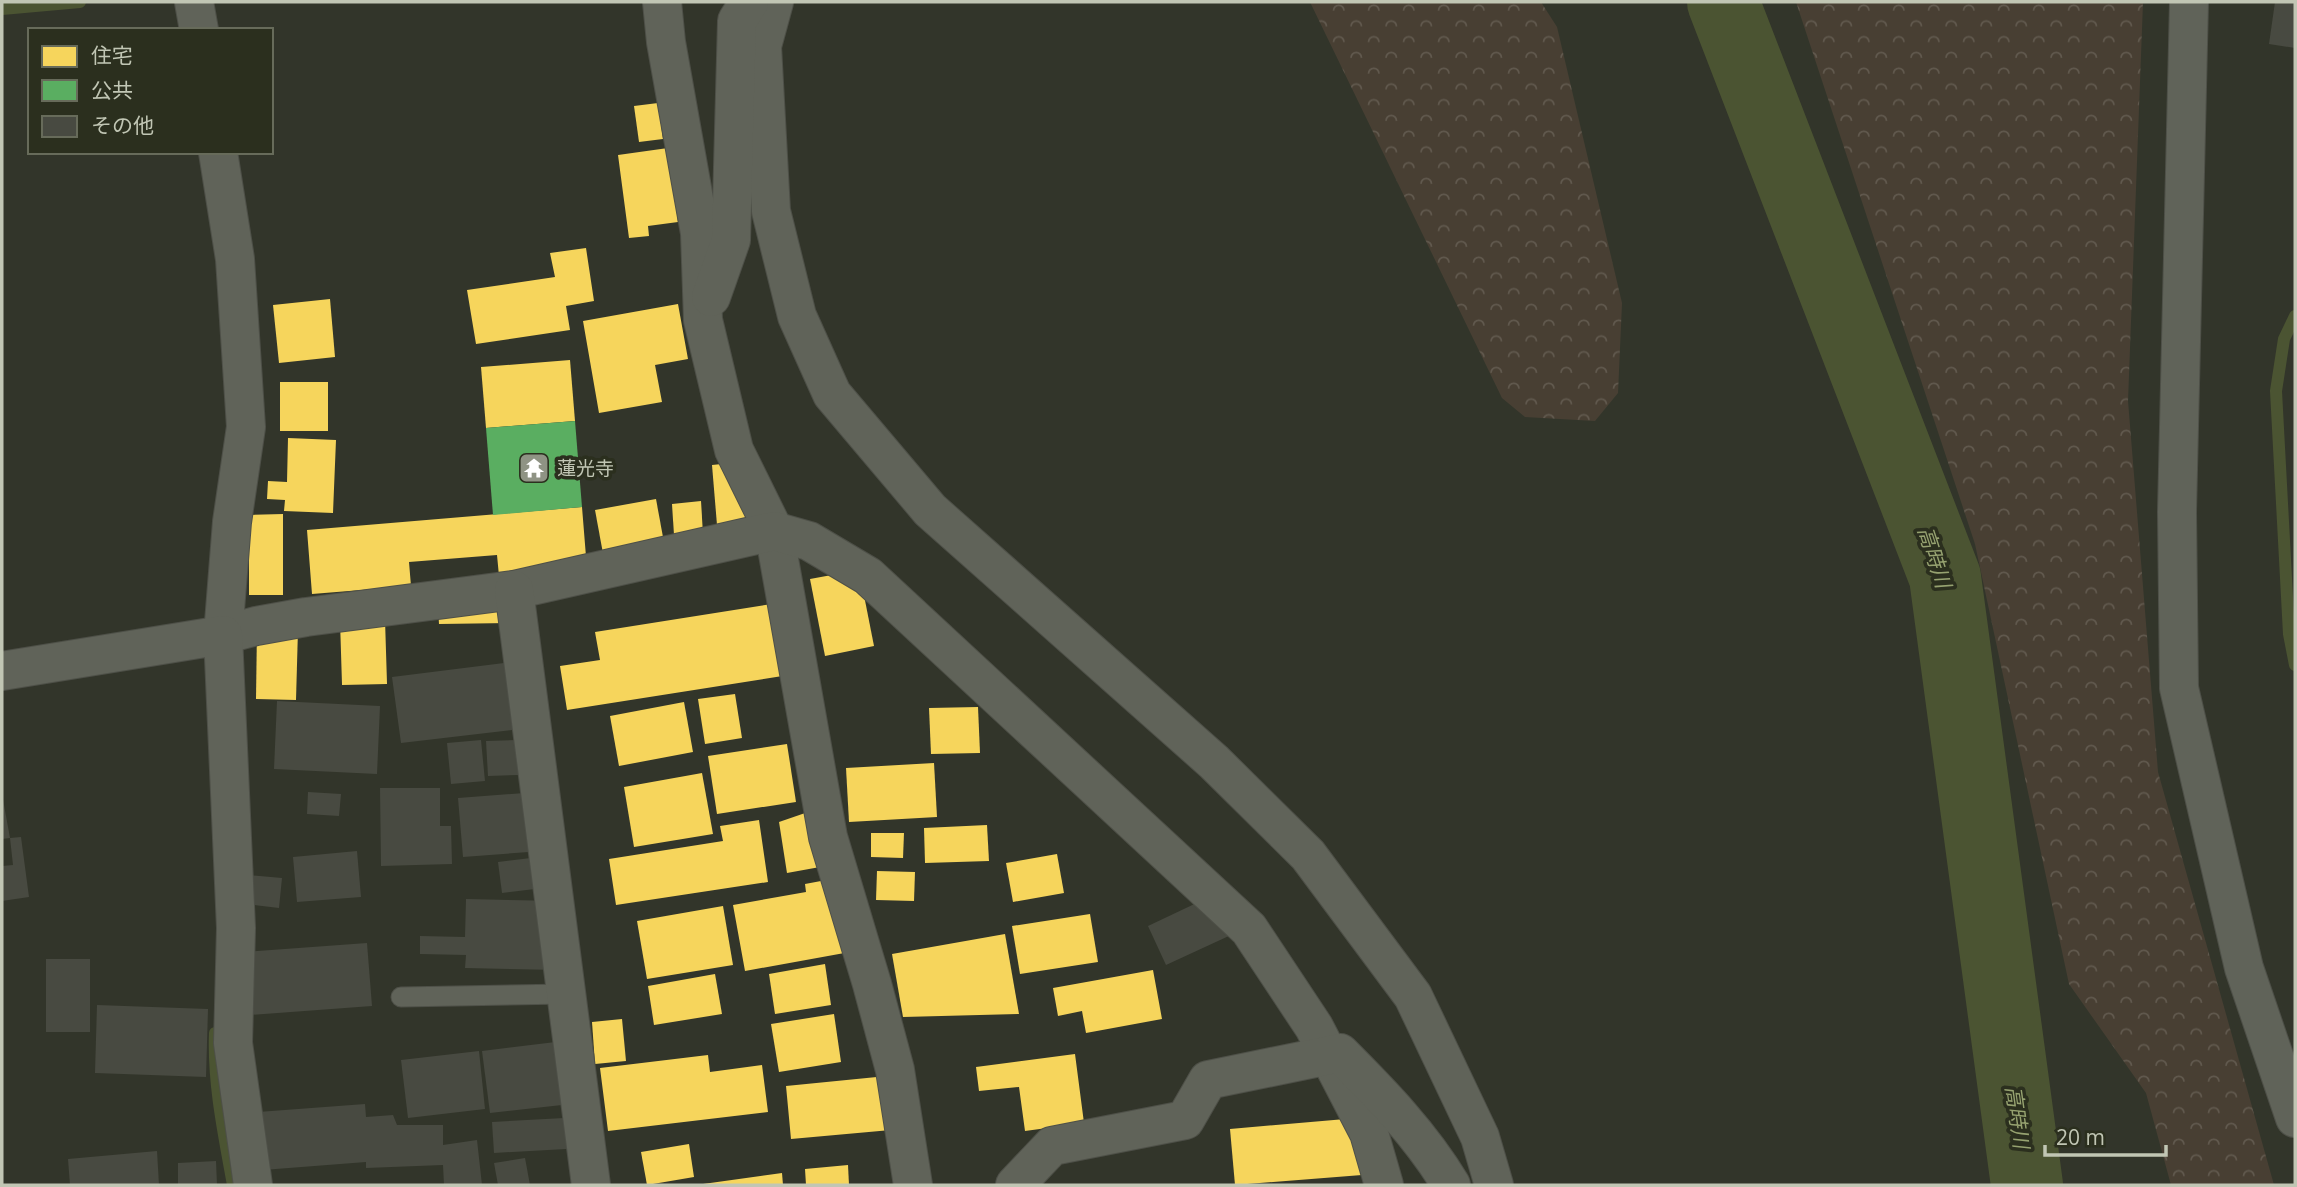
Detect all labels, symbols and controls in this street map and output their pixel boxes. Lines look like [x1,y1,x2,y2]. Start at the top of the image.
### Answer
legend [28,28,273,154]
text: 住宅 [91,41,133,69]
text: 公共 [91,76,133,104]
text: その他 [91,111,154,139]
temple icon: 蓮光寺 [517,451,551,485]
place label: 蓮光寺 [557,455,614,481]
water label: 高時川 [1912,523,1959,593]
water label: 高時川 [2000,1084,2037,1152]
scale bar [2045,1114,2166,1158]
text: 20 m [2056,1123,2105,1151]

